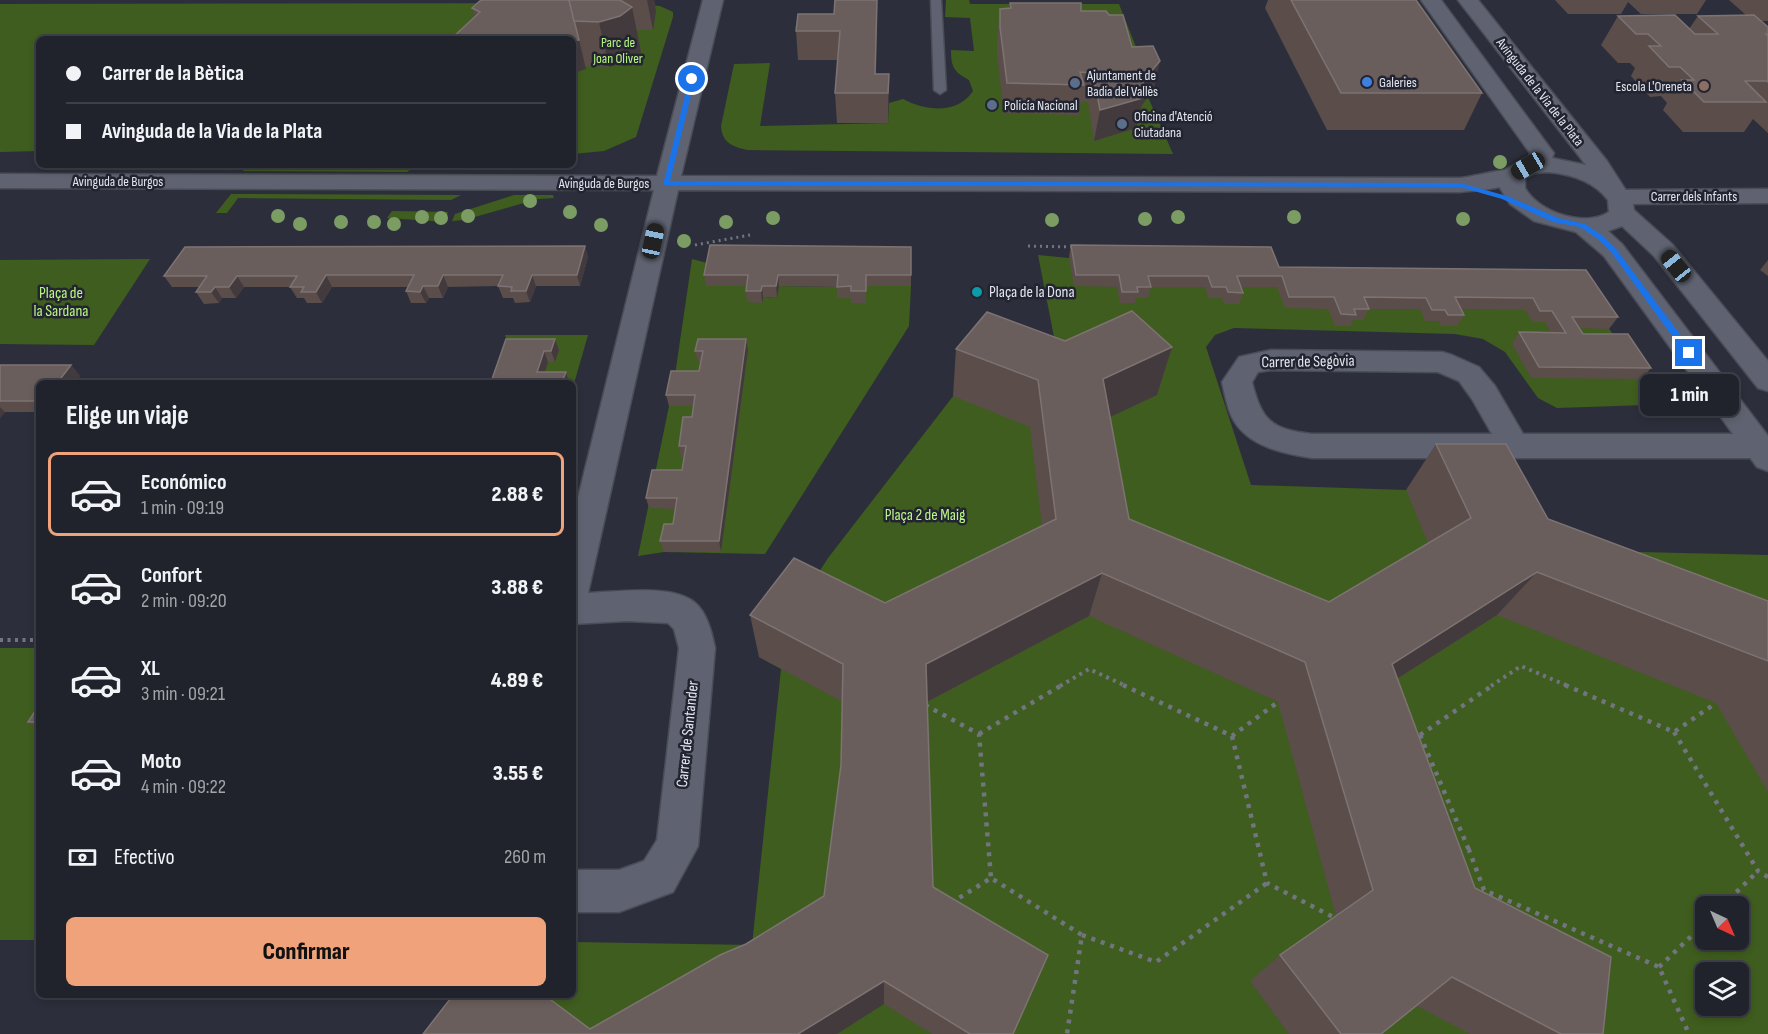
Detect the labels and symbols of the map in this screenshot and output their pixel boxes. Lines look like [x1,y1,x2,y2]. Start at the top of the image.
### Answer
park label: Parc de Joan Oliver [592,34,643,67]
street label: Avinguda de la Via de la Plata [1492,34,1588,149]
route start [678,65,705,92]
place label: Ajuntament de Badia del Vallès [1086,67,1158,100]
place label: Galeries [1379,74,1417,91]
marker: Galeries [1360,75,1374,89]
marker: Ajuntament de Badia del Vallès [1068,76,1082,90]
place label: Escola L'Oreneta [1616,78,1692,95]
marker: Escola L'Oreneta [1697,79,1711,93]
place label: Policía Nacional [1004,97,1078,114]
marker: Policía Nacional [985,98,999,112]
place label: Oficina d'Atenció Ciutadana [1134,108,1213,141]
marker: Oficina d'Atenció Ciutadana [1115,117,1129,131]
car [1508,149,1548,183]
street label: Avinguda de Burgos [72,173,163,190]
street label: Avinguda de Burgos [558,175,649,192]
street label: Carrer dels Infants [1651,188,1737,205]
car [640,222,666,260]
car [1658,246,1694,286]
place label: Plaça de la Dona [989,283,1075,302]
park label: Plaça de la Sardana [34,284,88,321]
marker: Plaça de la Dona [970,285,984,299]
route end [1675,339,1702,366]
street label: Carrer de Segòvia [1261,352,1355,372]
callout: 1 min [1640,374,1738,416]
park label: Plaça 2 de Maig [885,506,965,525]
street label: Carrer de Santander [673,679,703,788]
north arrow [1695,896,1749,950]

